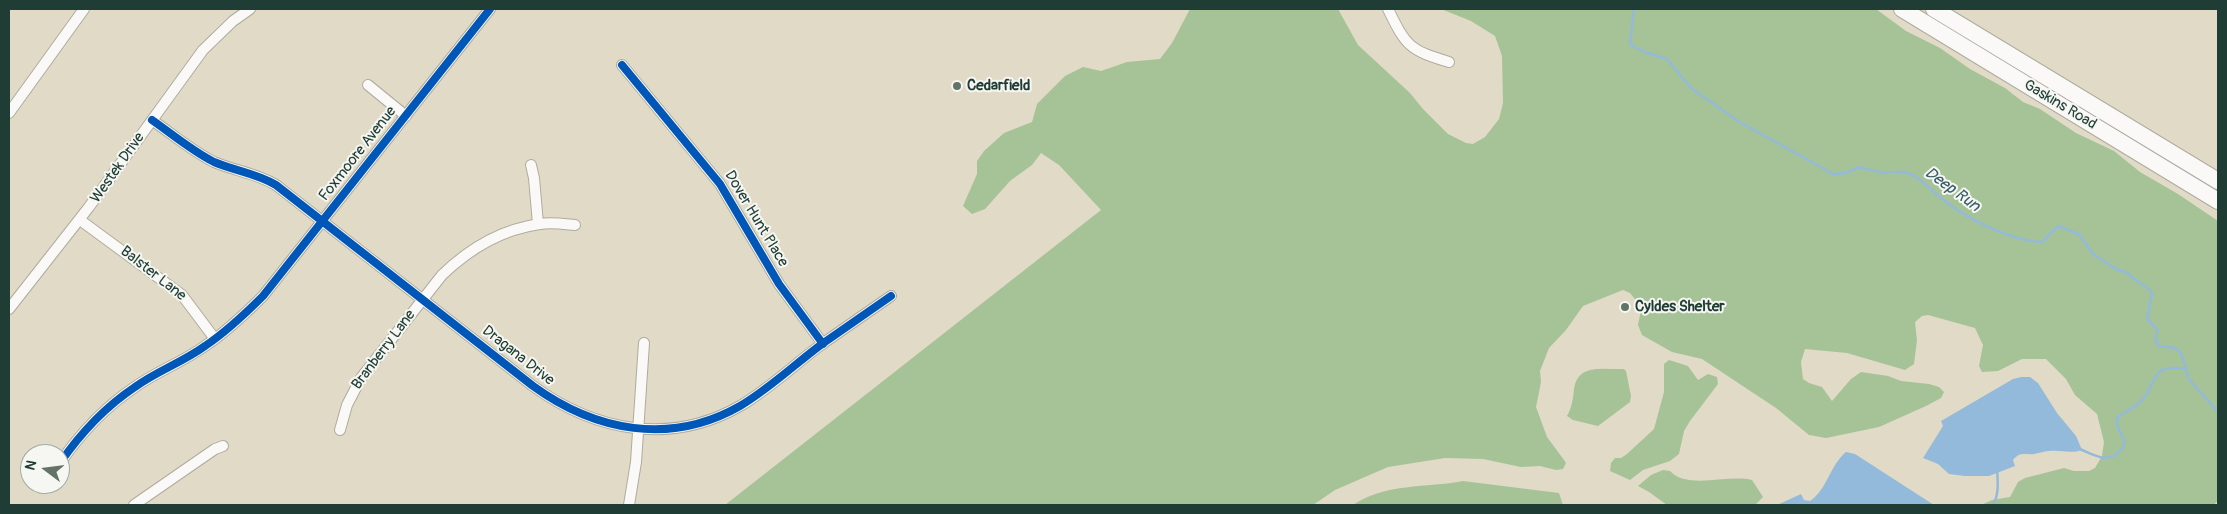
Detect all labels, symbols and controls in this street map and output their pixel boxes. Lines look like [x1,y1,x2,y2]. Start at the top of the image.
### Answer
street label: Gaskins Road [2020,76,2100,134]
place label: Cedarfield [967,77,1030,95]
marker: Cedarfield [951,80,963,92]
street label: Foxmoore Avenue [316,103,400,205]
street label: Westek Drive [87,129,149,207]
water label: Deep Run [1921,164,1983,216]
street label: Dover Hunt Place [720,168,792,270]
street label: Balster Lane [116,243,190,305]
place label: Cyldes Shelter [1635,298,1725,316]
marker: Cyldes Shelter [1619,301,1631,313]
street label: Branberry Lane [348,307,420,393]
street label: Dragana Drive [478,322,558,390]
north arrow [20,444,70,494]
text: N [22,458,40,472]

